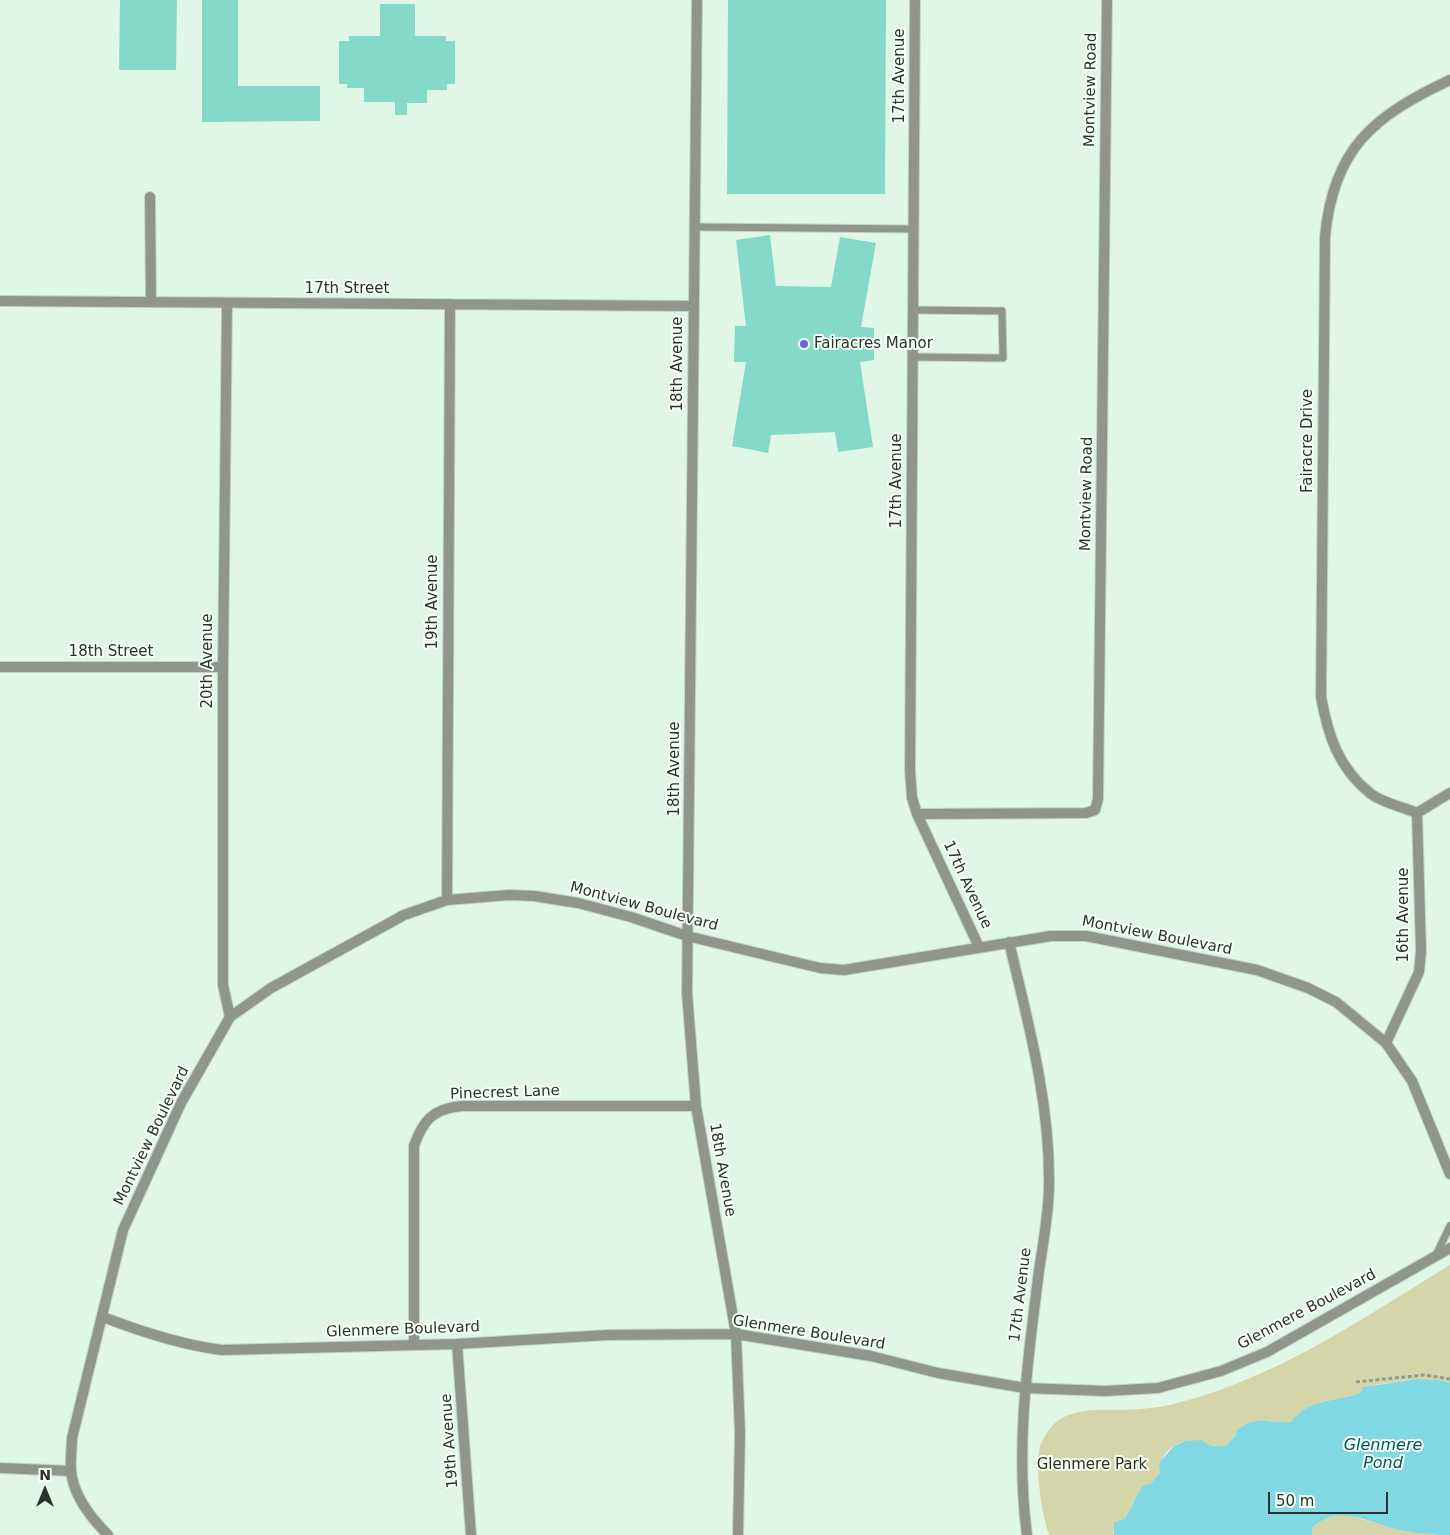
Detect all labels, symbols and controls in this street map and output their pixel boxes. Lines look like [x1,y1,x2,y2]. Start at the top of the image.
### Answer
street label: 17th Avenue [891,29,909,123]
street label: Montview Road [1081,33,1101,147]
street label: 17th Street [305,280,389,298]
street label: 18th Avenue [669,317,687,411]
place label: Fairacres Manor [814,335,933,353]
marker: Fairacres Manor [798,338,810,350]
street label: Fairacre Drive [1299,389,1317,493]
street label: 17th Avenue [888,434,906,528]
street label: Montview Road [1077,437,1097,551]
street label: 19th Avenue [424,555,442,649]
street label: 20th Avenue [199,614,217,708]
street label: 18th Street [69,643,153,661]
street label: 18th Avenue [666,722,684,816]
street label: 17th Avenue [939,838,995,932]
street label: 16th Avenue [1395,868,1413,962]
street label: Montview Boulevard [568,879,720,935]
street label: Montview Boulevard [1080,913,1234,959]
street label: Montview Boulevard [110,1063,194,1209]
street label: Pinecrest Lane [450,1082,560,1104]
street label: 18th Avenue [705,1122,739,1218]
street label: 17th Avenue [1006,1247,1036,1343]
street label: Glenmere Boulevard [1235,1266,1379,1354]
street label: Glenmere Boulevard [732,1312,886,1354]
street label: Glenmere Boulevard [326,1318,480,1342]
street label: 19th Avenue [438,1393,462,1489]
water label: Glenmere Pond [1344,1436,1422,1474]
park label: Glenmere Park [1037,1456,1147,1474]
north arrow [20,1465,70,1515]
text: N [39,1467,51,1483]
scale bar [1270,1482,1390,1514]
text: 50 m [1276,1492,1314,1510]

